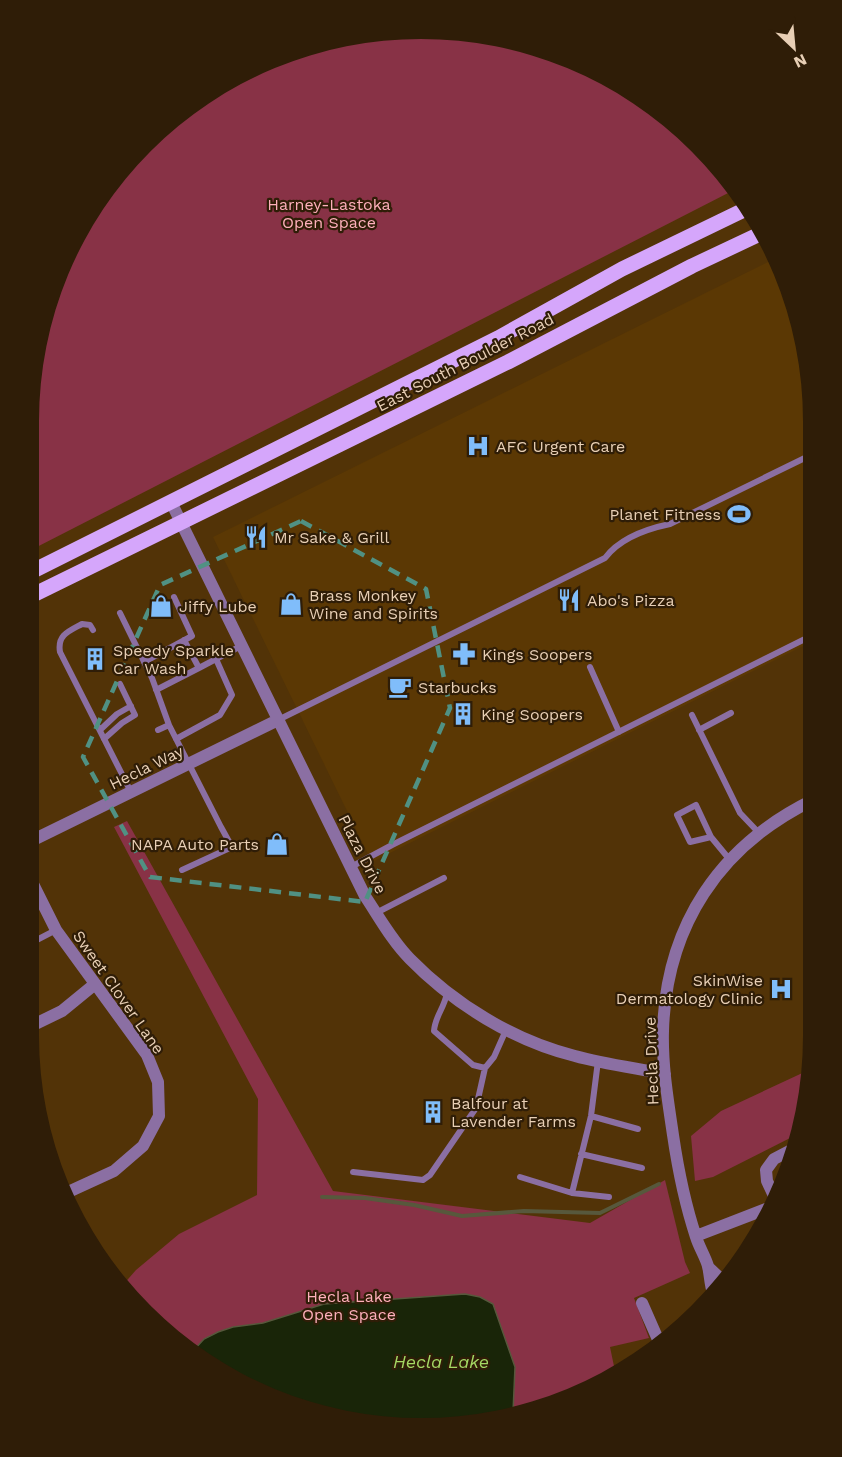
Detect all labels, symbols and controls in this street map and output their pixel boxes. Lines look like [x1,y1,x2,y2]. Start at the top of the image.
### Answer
north arrow [764,18,824,78]
text: N [791,50,810,72]
park label: Harney-Lastoka Open Space [267,195,391,232]
street label: East South Boulder Road [373,309,557,415]
hospital icon: AFC Urgent Care [465,433,491,459]
place label: AFC Urgent Care [496,437,625,456]
sports icon: Planet Fitness [726,501,752,527]
place label: Planet Fitness [610,505,721,524]
restaurant icon: Mr Sake & Grill [243,524,269,550]
place label: Mr Sake & Grill [274,528,390,547]
place label: Brass Monkey Wine and Spirits [309,586,438,623]
restaurant icon: Abo's Pizza [556,587,582,613]
shop icon: Brass Monkey Wine and Spirits [278,591,304,617]
place label: Abo's Pizza [587,591,675,610]
shop icon: Jiffy Lube [148,593,174,619]
place label: Jiffy Lube [179,597,257,616]
place label: Speedy Sparkle Car Wash [113,641,234,678]
pharmacy icon: Kings Soopers [451,641,477,667]
place label: Kings Soopers [482,645,592,664]
building icon: Speedy Sparkle Car Wash [82,646,108,672]
cafe icon: Starbucks [387,674,413,700]
place label: Starbucks [418,678,497,697]
building icon: King Soopers [450,701,476,727]
place label: King Soopers [481,705,583,724]
street label: Hecla Way [106,741,187,794]
street label: Plaza Drive [335,812,391,897]
shop icon: NAPA Auto Parts [264,831,290,857]
place label: NAPA Auto Parts [131,835,259,854]
street label: Sweet Clover Lane [69,927,168,1058]
place label: SkinWise Dermatology Clinic [616,971,763,1008]
hospital icon: SkinWise Dermatology Clinic [768,976,794,1002]
street label: Hecla Drive [640,1016,663,1106]
place label: Balfour at Lavender Farms [451,1094,576,1131]
building icon: Balfour at Lavender Farms [420,1099,446,1125]
park label: Hecla Lake Open Space [302,1287,396,1324]
water label: Hecla Lake [393,1351,489,1372]

